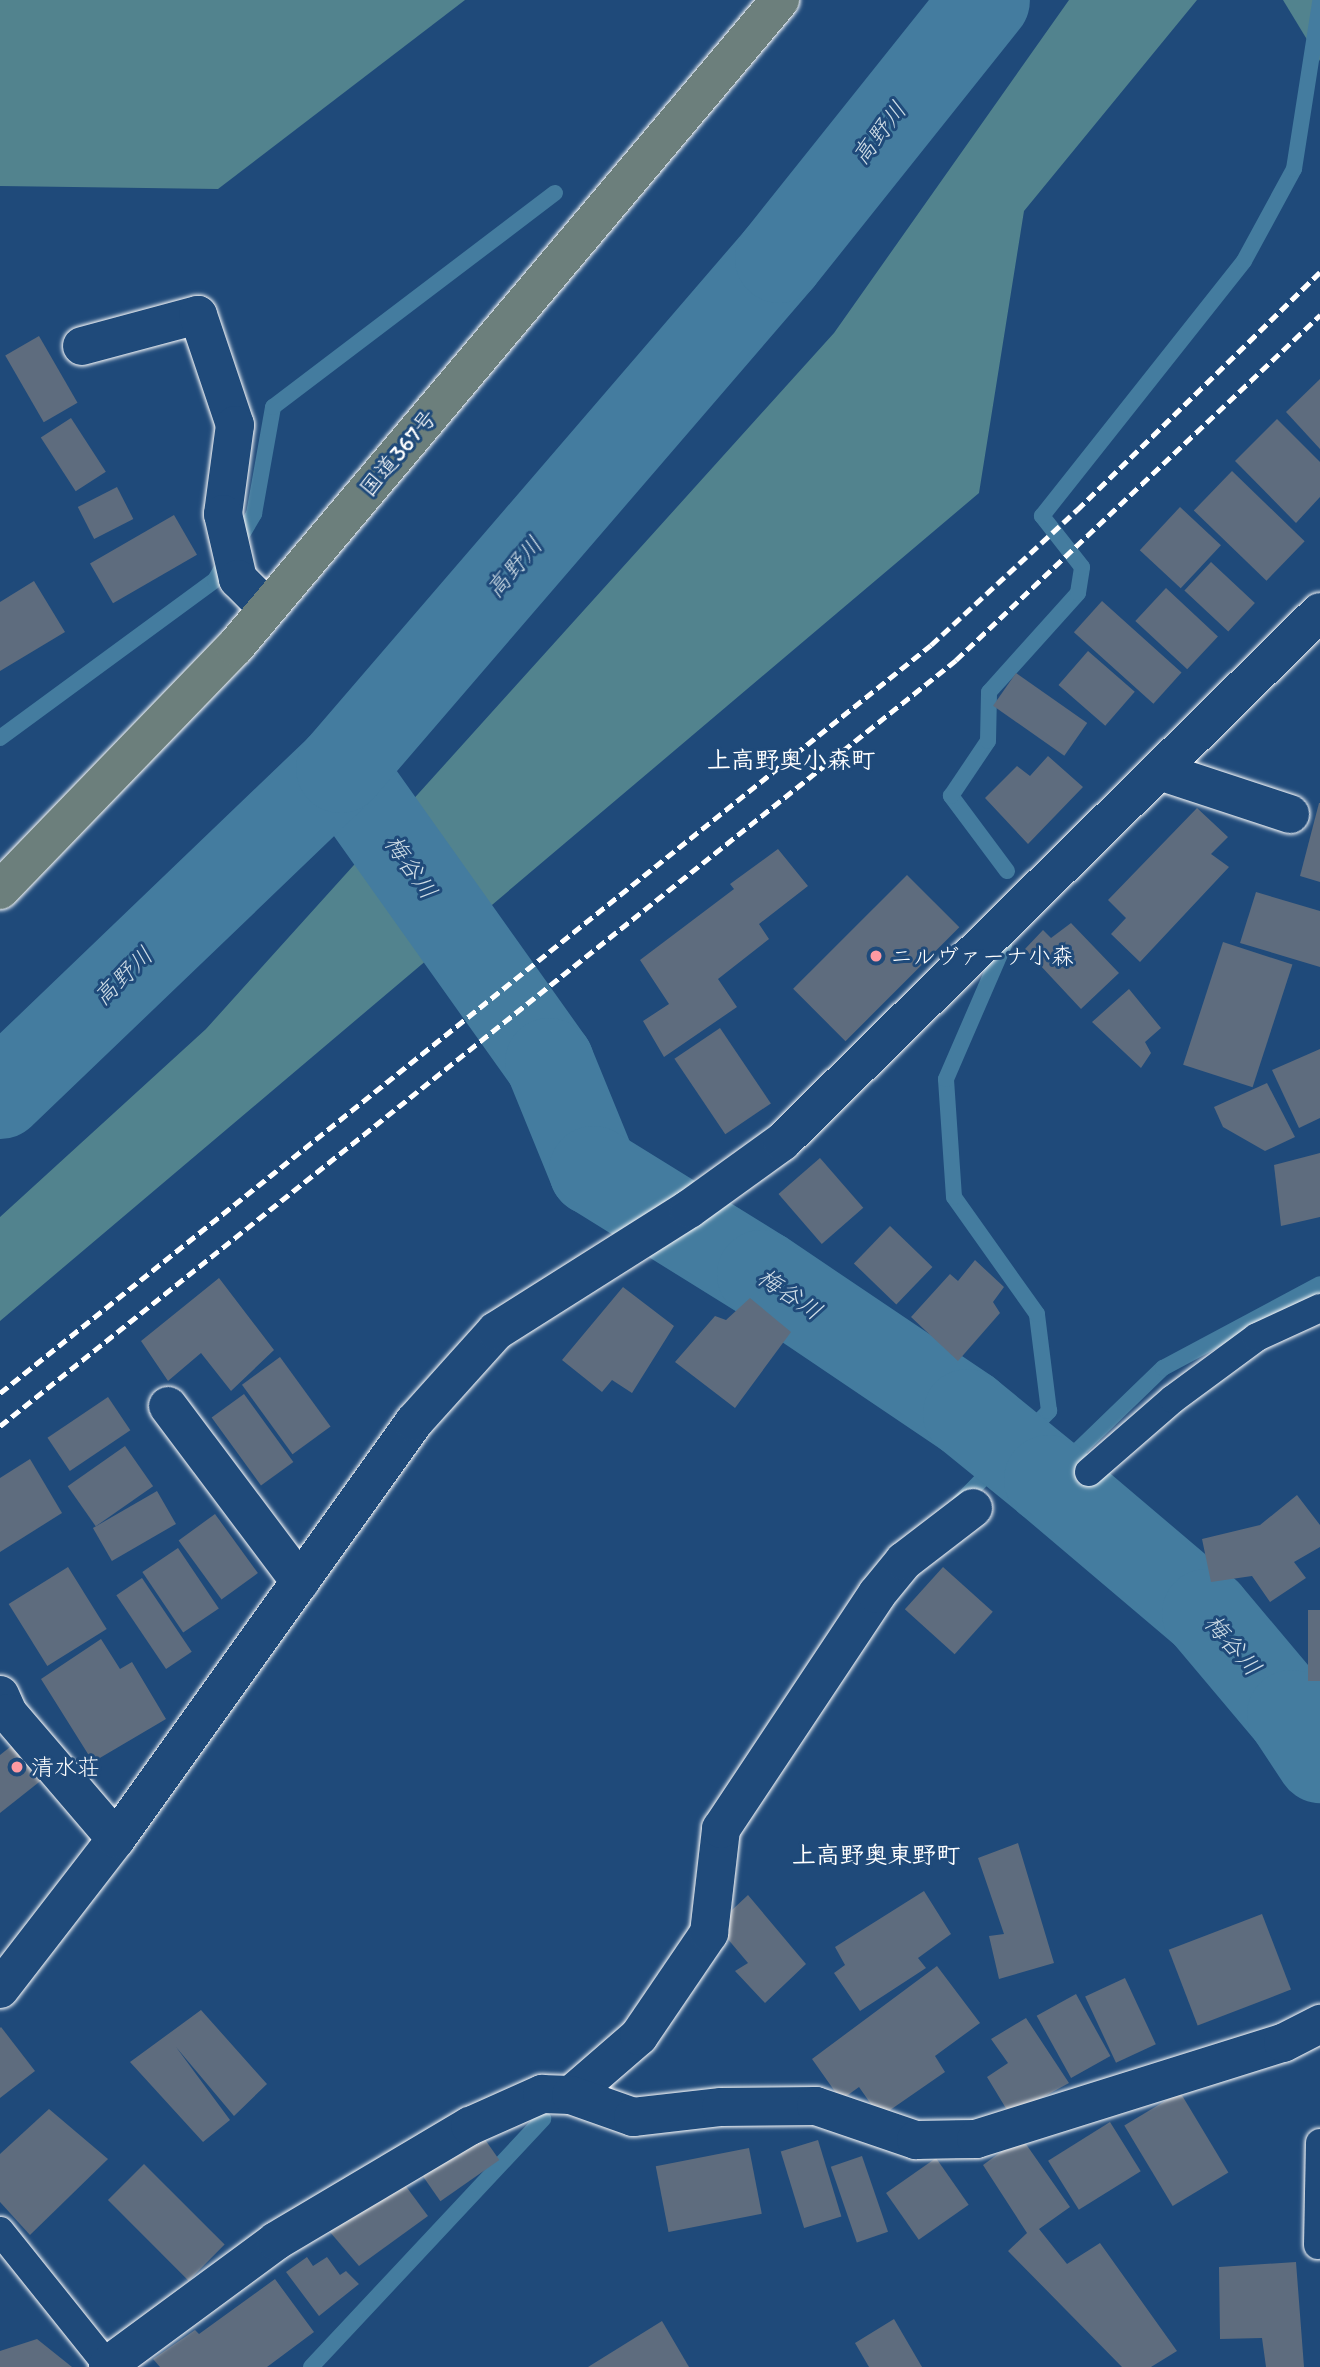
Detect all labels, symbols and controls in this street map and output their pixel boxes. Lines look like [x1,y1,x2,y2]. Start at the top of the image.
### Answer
water label: 高野川 [845,96,913,170]
street label: 国道367号 [354,404,442,502]
water label: 高野川 [480,530,548,604]
district label: 上高野奥小森町 [707,746,875,774]
water label: 梅谷川 [379,829,443,905]
water label: 高野川 [87,941,159,1011]
place label: ニルヴァーナ小森 [890,942,1074,970]
marker: ニルヴァーナ小森 [868,948,884,964]
water label: 梅谷川 [752,1262,828,1326]
water label: 梅谷川 [1199,1608,1267,1682]
place label: 清水荘 [31,1753,100,1781]
marker: 清水荘 [9,1759,25,1775]
district label: 上高野奥東野町 [792,1841,960,1869]

